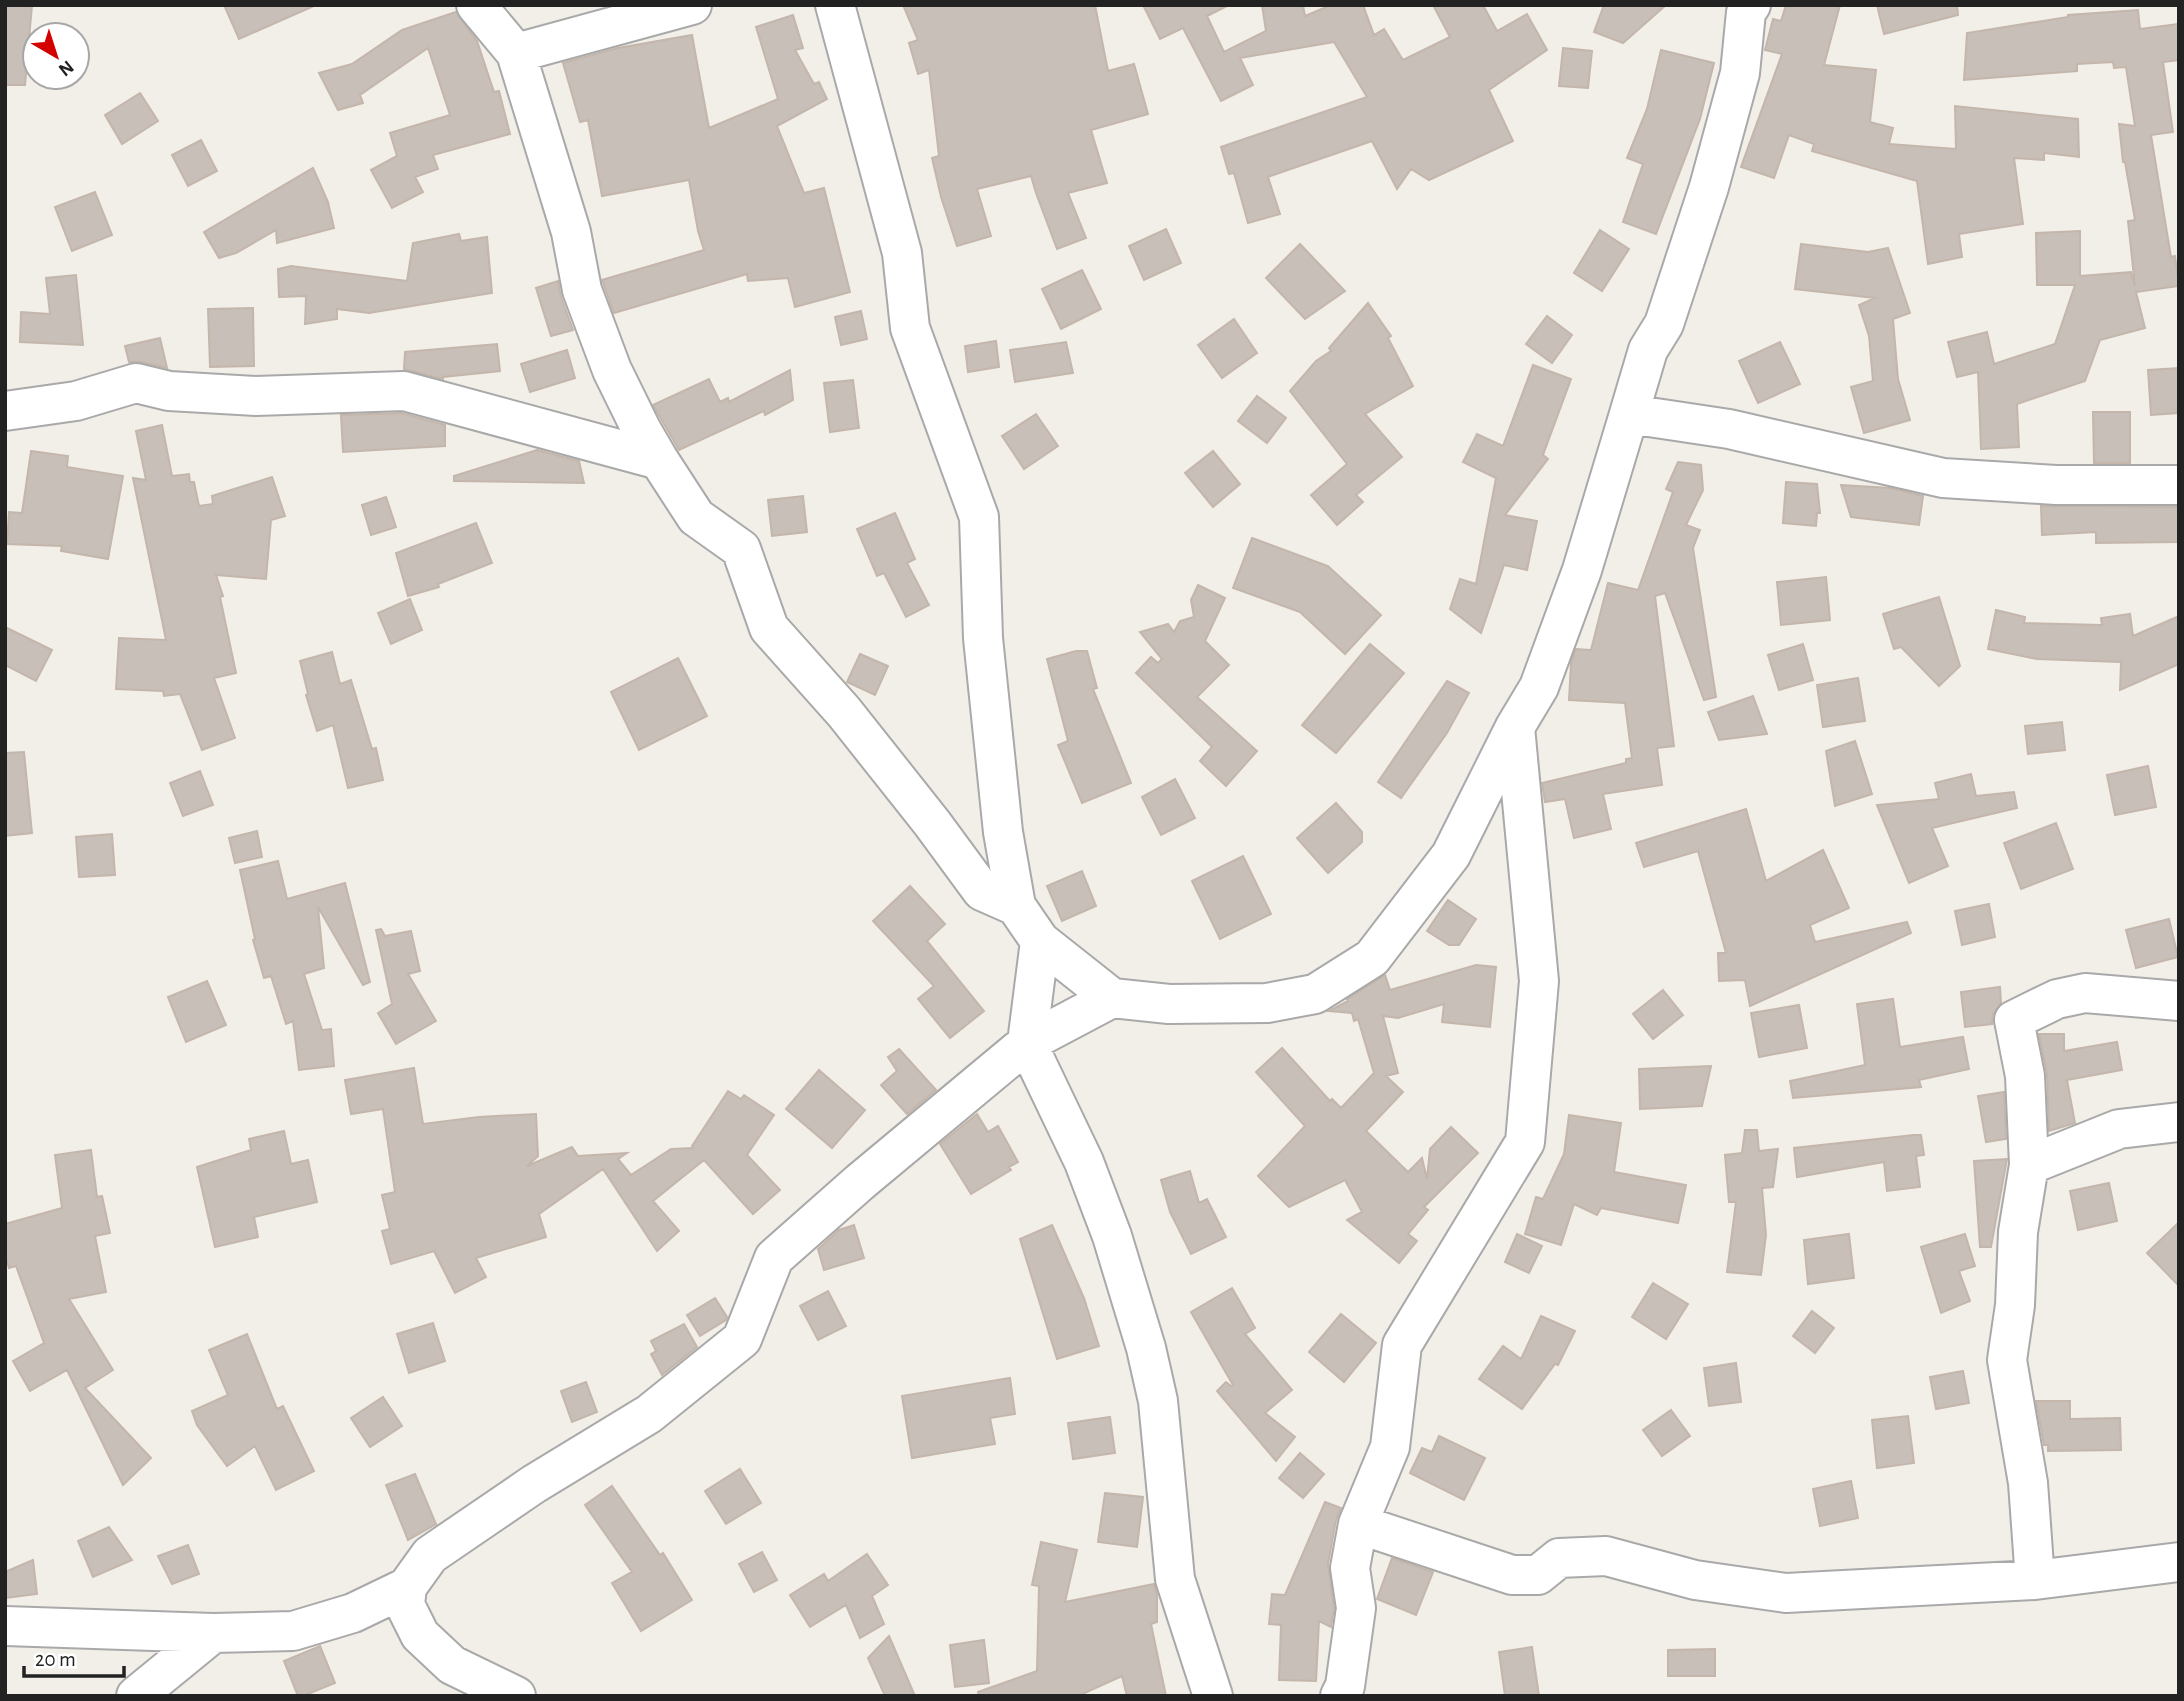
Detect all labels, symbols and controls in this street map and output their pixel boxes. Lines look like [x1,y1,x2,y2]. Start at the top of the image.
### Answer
north arrow [21,21,91,91]
text: N [55,57,77,80]
scale bar [24,1634,124,1678]
text: 20 m [35,1649,76,1670]

